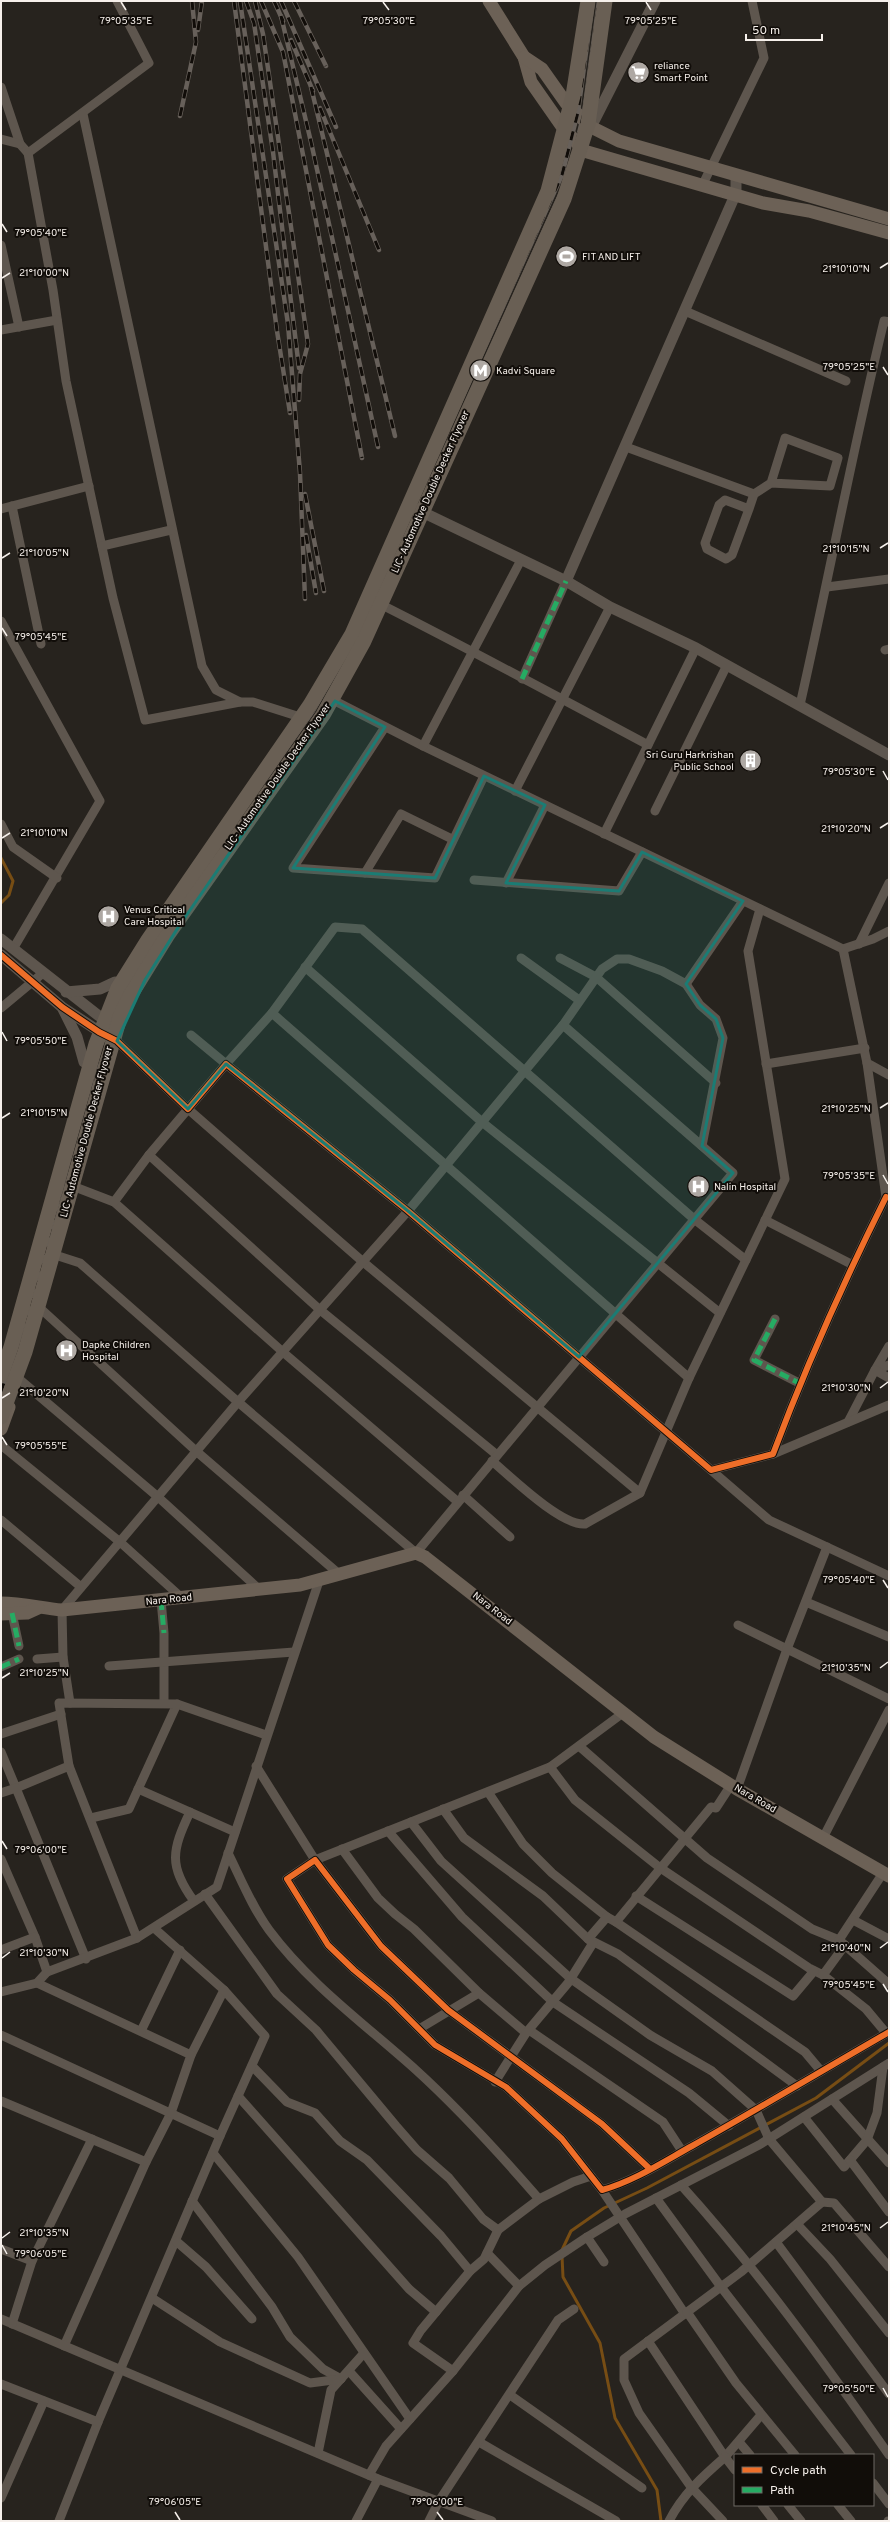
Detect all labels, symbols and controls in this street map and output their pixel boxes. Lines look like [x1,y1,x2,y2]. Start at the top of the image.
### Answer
text: 79°05'35"E [100,15,152,28]
text: 79°05'30"E [363,15,415,28]
text: 79°05'25"E [625,15,677,28]
scale bar [746,16,822,42]
text: 50 m [752,23,780,39]
supermarket icon: reliance Smart Point [626,59,652,85]
place label: reliance Smart Point [654,60,708,85]
text: 79°05'40"E [15,227,67,240]
sports icon: FIT AND LIFT [554,244,580,270]
place label: FIT AND LIFT [582,251,641,264]
text: 21°10'10"N [822,263,870,276]
text: 21°10'00"N [19,267,69,280]
metro station icon: Kadvi Square [467,358,493,384]
text: 79°05'25"E [823,361,875,374]
place label: Kadvi Square [496,365,555,378]
street label: LIC- Automotive Double Decker Flyover [389,409,473,575]
text: 21°10'15"N [822,543,870,556]
text: 21°10'05"N [19,547,69,560]
text: 79°05'45"E [15,631,67,644]
street label: LIC- Automotive Double Decker Flyover [222,701,334,853]
building icon: Sri Guru Harkrishan Public School [737,748,763,774]
place label: Sri Guru Harkrishan Public School [646,749,734,774]
text: 79°05'30"E [823,766,875,779]
text: 21°10'20"N [821,823,871,836]
text: 21°10'10"N [20,827,68,840]
hospital icon: Venus Critical Care Hospital [95,903,121,929]
place label: Venus Critical Care Hospital [124,904,185,929]
text: 79°05'50"E [15,1035,67,1048]
street label: LIC- Automotive Double Decker Flyover [58,1045,116,1219]
text: 21°10'25"N [821,1103,871,1116]
text: 21°10'15"N [20,1107,68,1120]
text: 79°05'35"E [823,1170,875,1183]
hospital icon: Nalin Hospital [685,1174,711,1200]
place label: Nalin Hospital [714,1181,776,1194]
hospital icon: Dapke Children Hospital [53,1338,79,1364]
place label: Dapke Children Hospital [82,1339,150,1364]
text: 21°10'30"N [821,1382,871,1395]
text: 21°10'20"N [19,1387,69,1400]
text: 79°05'55"E [15,1440,67,1453]
text: 79°05'40"E [823,1574,875,1587]
street label: Nara Road [470,1590,514,1628]
street label: Nara Road [145,1591,193,1609]
text: 21°10'35"N [821,1662,871,1675]
text: 21°10'25"N [19,1667,69,1680]
street label: Nara Road [732,1782,778,1816]
text: 79°06'00"E [15,1844,67,1857]
text: 21°10'40"N [821,1942,871,1955]
text: 21°10'30"N [19,1947,69,1960]
text: 79°05'45"E [823,1979,875,1992]
text: 21°10'45"N [821,2222,871,2235]
text: 21°10'35"N [19,2227,69,2240]
text: 79°06'05"E [15,2248,67,2261]
text: 79°05'50"E [823,2383,875,2396]
legend [734,2454,874,2506]
text: Cycle path [770,2463,827,2479]
text: Path [770,2483,795,2499]
text: 79°06'05"E [149,2496,201,2509]
text: 79°06'00"E [411,2496,463,2509]

